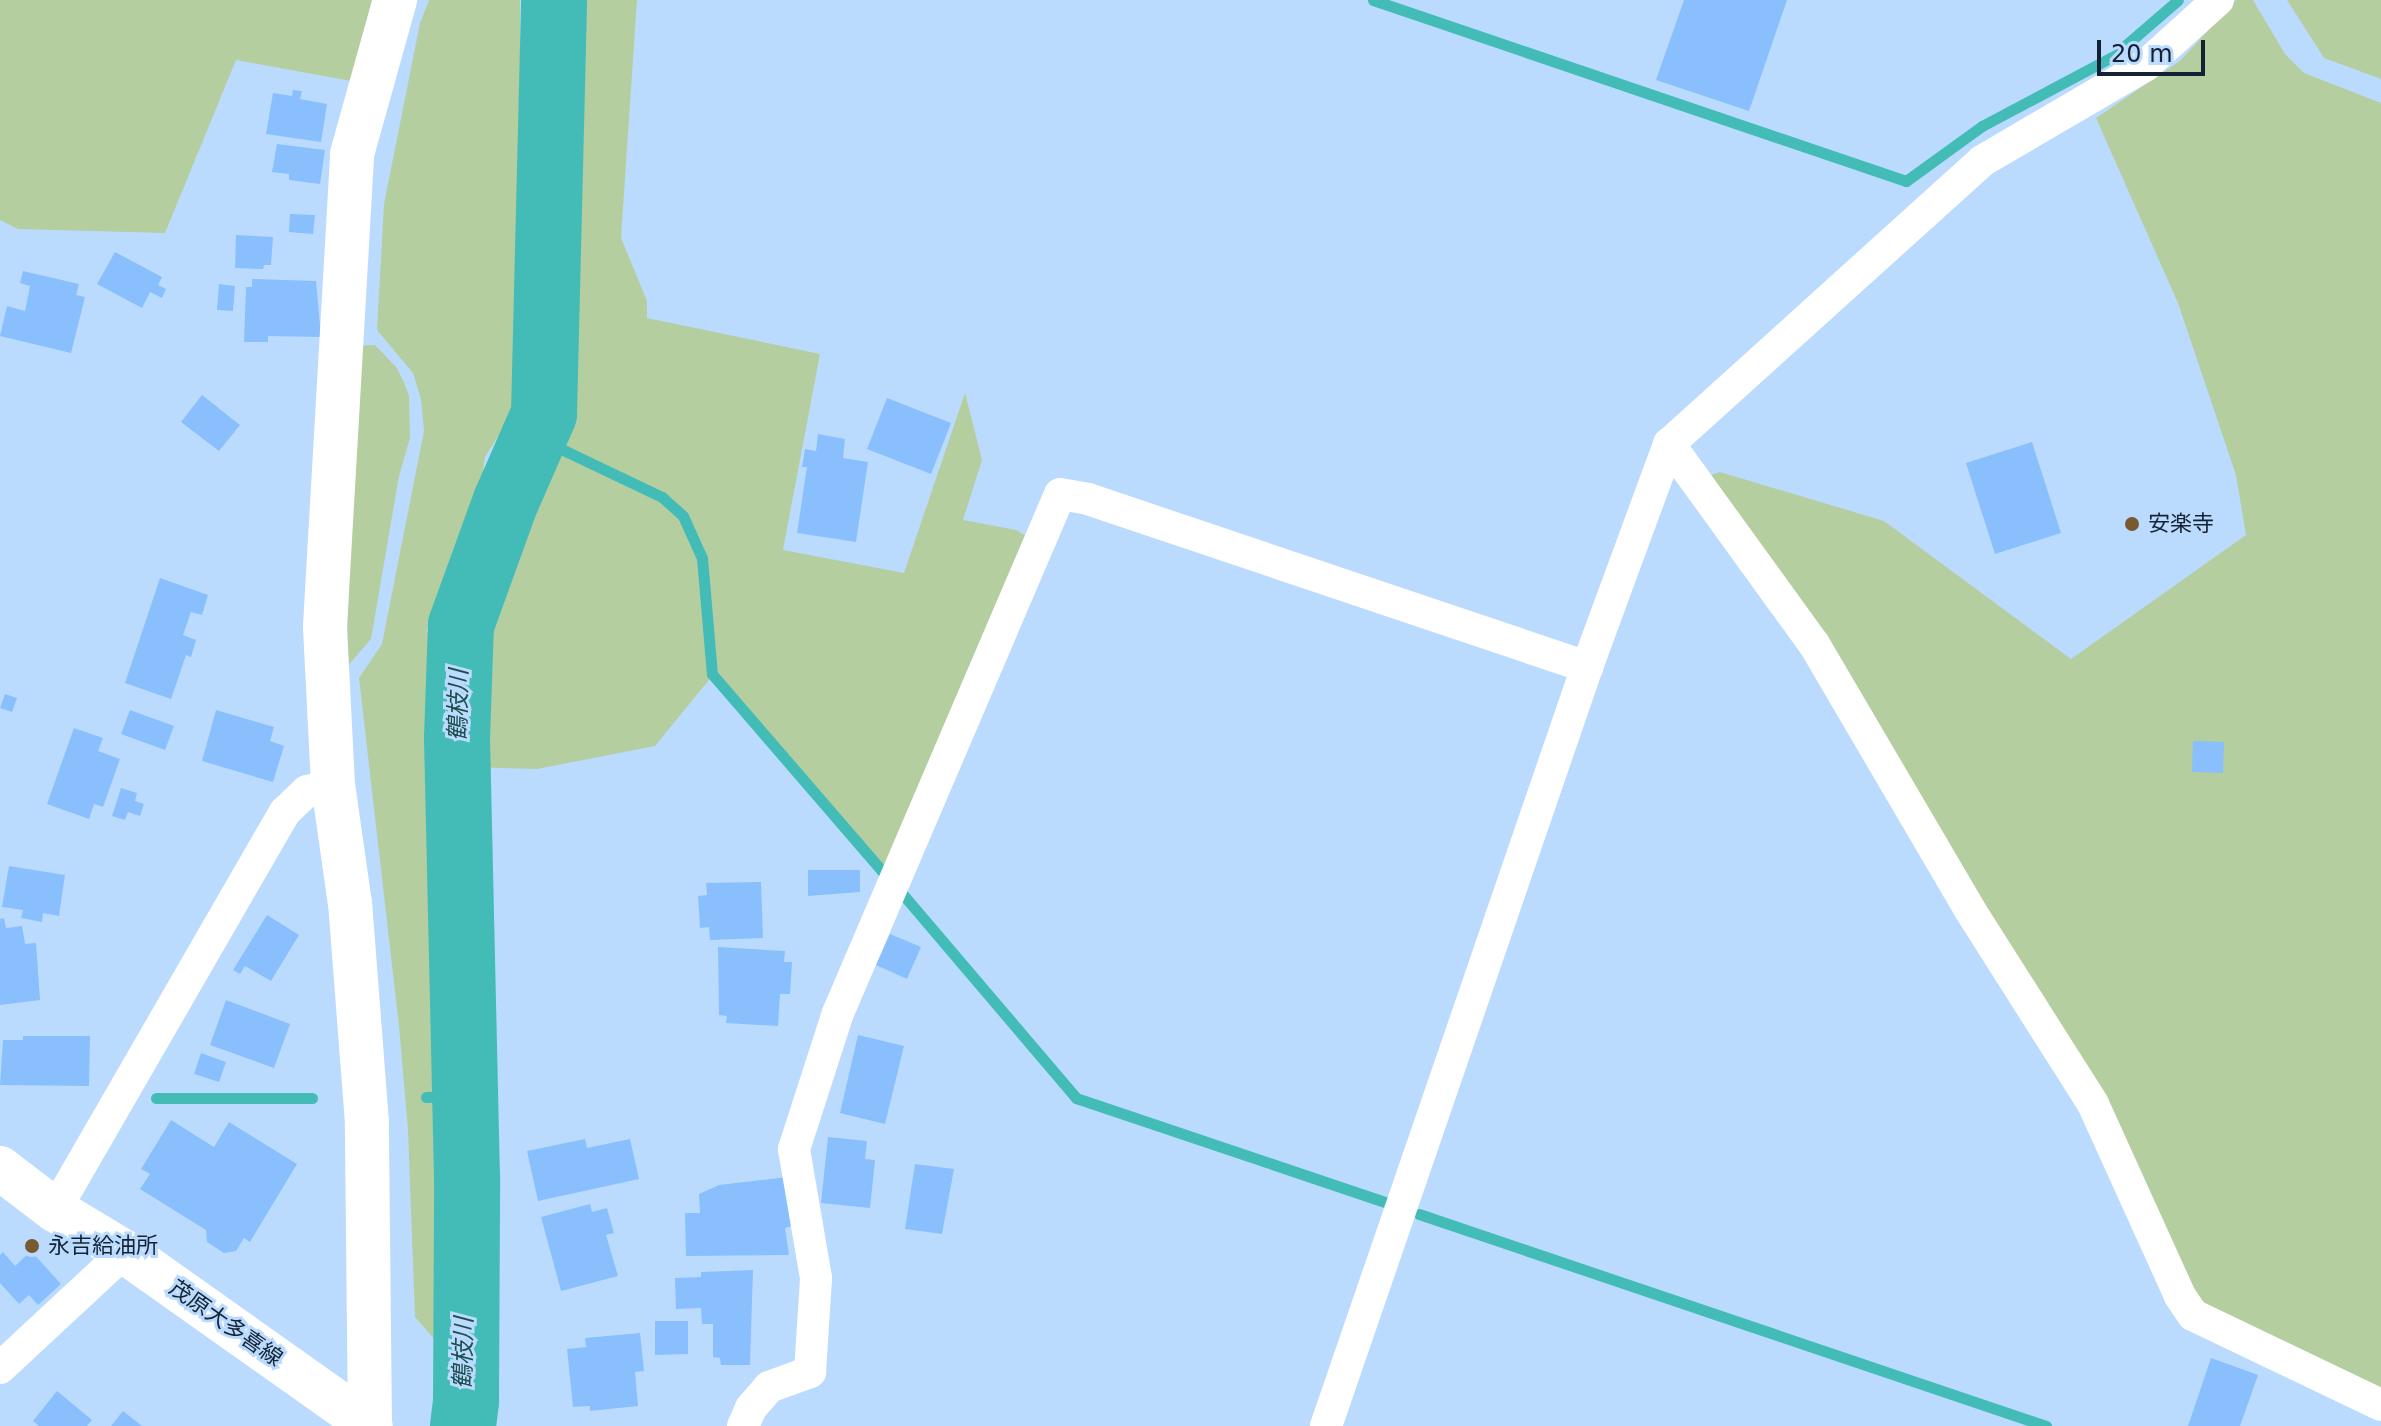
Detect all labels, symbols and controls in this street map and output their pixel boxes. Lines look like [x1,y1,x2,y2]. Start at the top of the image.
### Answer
scale bar [2101,24,2209,74]
text: 20 m [2111,40,2173,68]
place label: 安楽寺 [2148,511,2214,537]
marker: 安楽寺 [2123,515,2141,533]
water label: 鶴枝川 [444,669,474,741]
place label: 永吉給油所 [48,1233,158,1259]
marker: 永吉給油所 [23,1237,41,1255]
street label: 茂原大多喜線 [164,1274,288,1372]
water label: 鶴枝川 [449,1317,479,1389]

